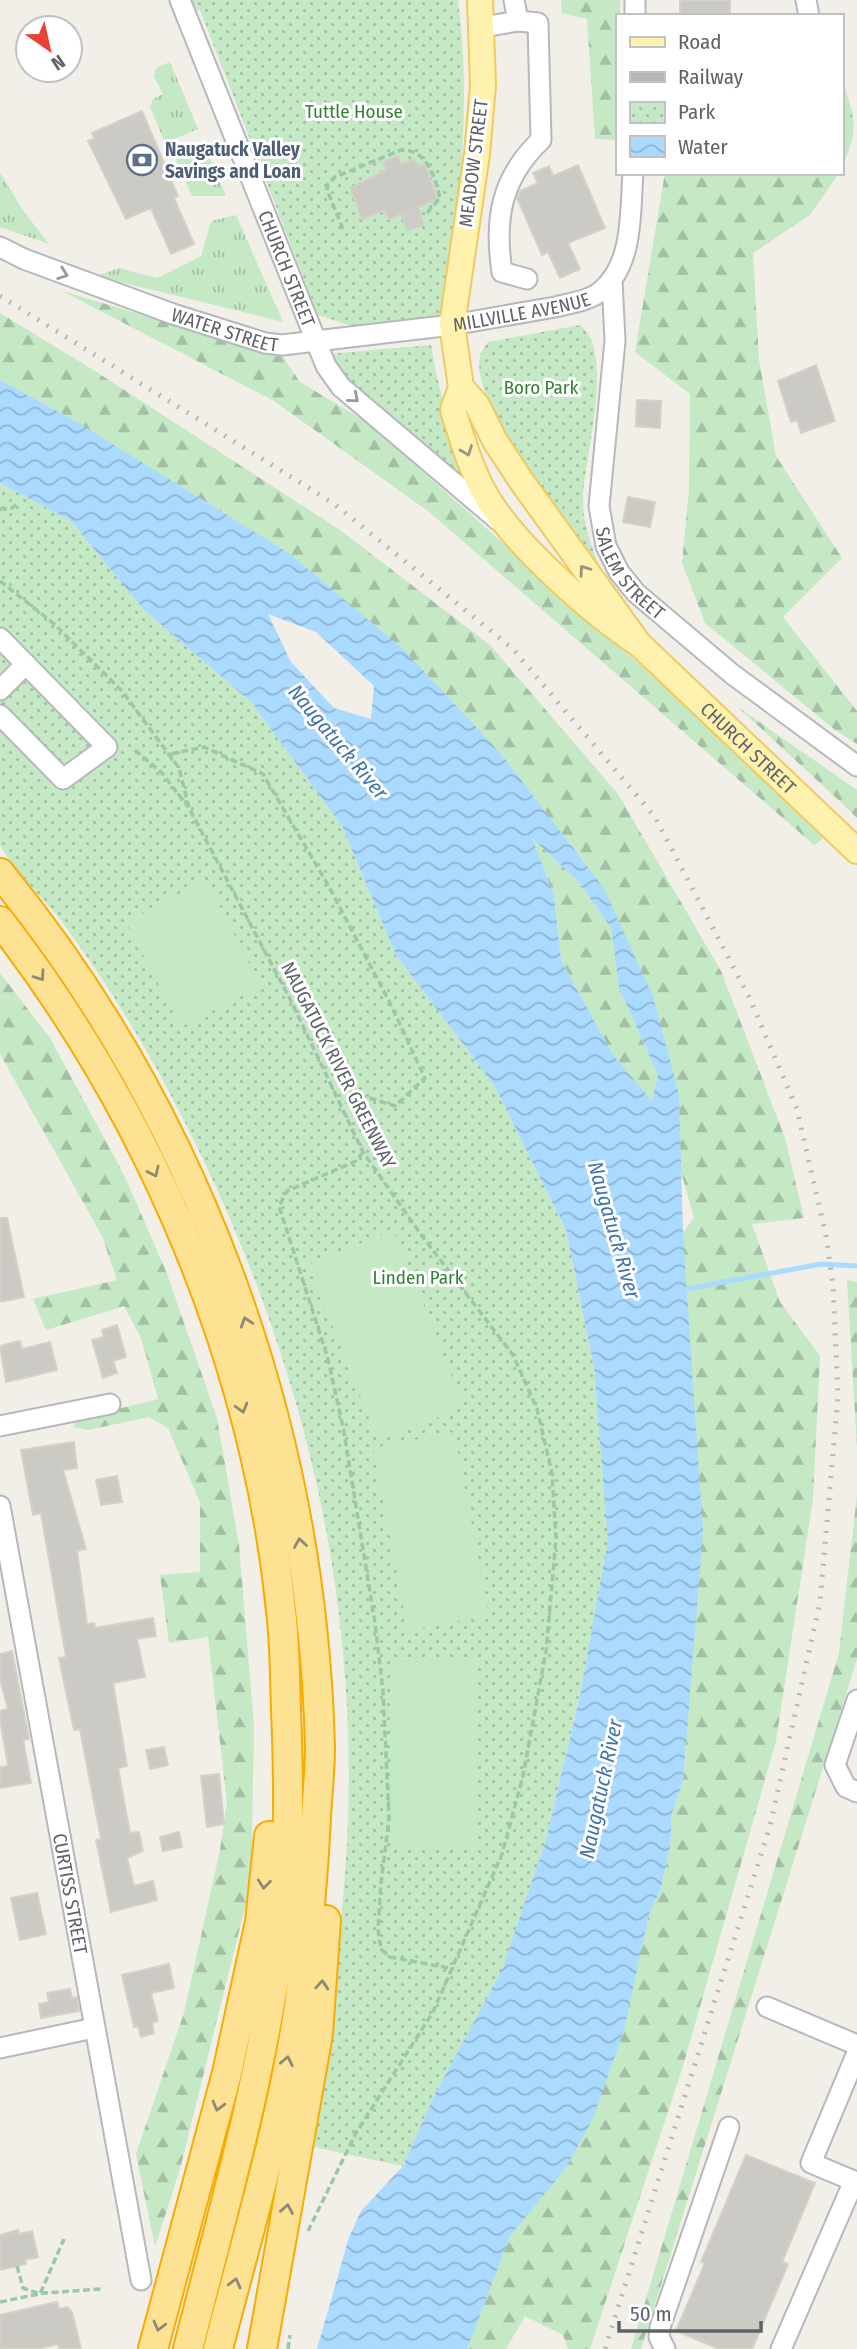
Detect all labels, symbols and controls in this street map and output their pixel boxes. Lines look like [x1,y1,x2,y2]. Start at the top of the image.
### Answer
north arrow [14,14,84,84]
legend [616,14,843,175]
text: Road [678,29,722,55]
text: N [47,50,69,75]
text: Railway [678,64,744,90]
street label: MEADOW STREET [454,98,493,228]
text: Park [678,99,716,125]
park label: Tuttle House [305,100,403,123]
text: Water [678,134,728,160]
place label: Naugatuck Valley Savings and Loan [165,138,301,183]
bank icon: Naugatuck Valley Savings and Loan [125,143,159,177]
street label: CHURCH STREET [253,207,320,330]
one-way arrow [56,265,68,279]
street label: MILLVILLE AVENUE [451,288,593,337]
street label: WATER STREET [168,303,280,356]
park label: Boro Park [504,376,578,399]
one-way arrow [345,390,358,402]
one-way arrow [459,445,473,457]
street label: SALEM STREET [591,525,669,624]
one-way arrow [580,565,592,578]
water label: Naugatuck River [283,679,394,805]
street label: CHURCH STREET [695,697,801,799]
street label: NAUGATUCK RIVER GREENWAY [276,958,401,1173]
one-way arrow [32,968,44,981]
water label: Naugatuck River [582,1158,646,1302]
one-way arrow [146,1165,160,1177]
park label: Linden Park [372,1266,464,1289]
one-way arrow [240,1317,254,1329]
one-way arrow [234,1402,248,1414]
one-way arrow [293,1537,308,1549]
water label: Naugatuck River [574,1716,629,1861]
street label: CURTISS STREET [48,1831,92,1956]
one-way arrow [257,1879,272,1890]
one-way arrow [314,1979,329,1990]
one-way arrow [279,2055,294,2067]
one-way arrow [212,2100,227,2112]
one-way arrow [279,2203,294,2215]
one-way arrow [227,2277,241,2289]
scale bar [619,2290,761,2334]
text: 50 m [630,2301,672,2327]
one-way arrow [153,2320,167,2332]

